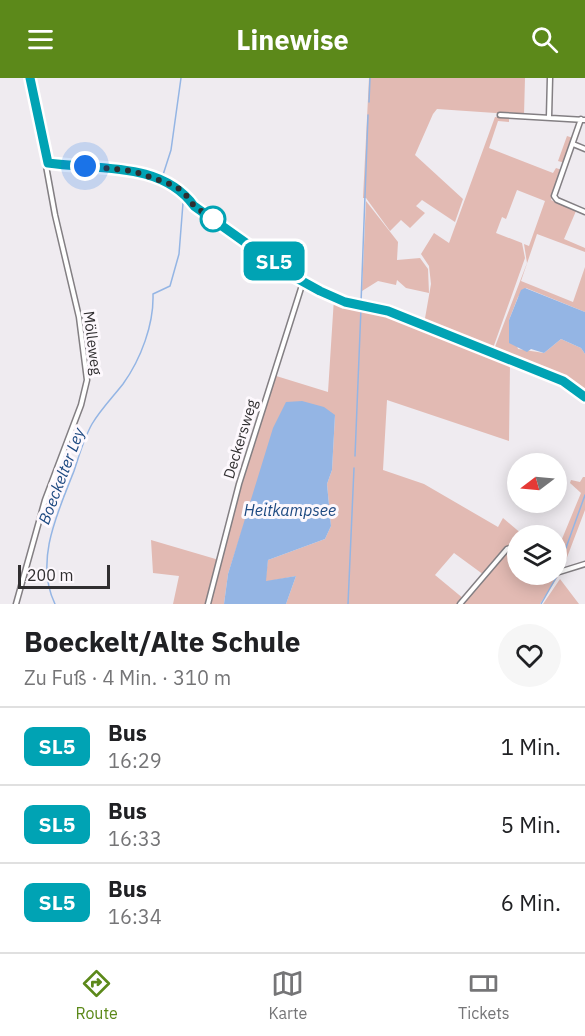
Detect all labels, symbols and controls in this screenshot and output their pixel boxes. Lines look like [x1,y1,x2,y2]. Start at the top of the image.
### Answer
text: Linewise [236,22,349,57]
icon: menu [24,23,57,56]
icon: search [528,23,561,56]
your location [70,151,100,181]
unlabelled marker [200,206,226,232]
line badge: SL5 [240,242,308,280]
text: SL5 [256,247,292,275]
street label: Mölleweg [80,310,106,376]
street label: Deckersweg [219,397,261,481]
water label: Boeckelter Ley [34,424,89,527]
north arrow [507,453,567,513]
map controls [507,453,567,585]
water label: Heitkampsee [244,500,336,520]
button: layers [507,525,567,585]
scale bar [18,562,110,589]
text: 200 m [27,565,74,585]
text: Boeckelt/Alte Schule [24,623,301,660]
button: heart [498,624,561,687]
text: Zu Fuß · 4 Min. · 310 m [24,664,231,691]
text: Bus [108,718,147,747]
text: SL5 [39,732,75,760]
text: 1 Min. [501,732,561,761]
text: 16:29 [108,747,162,774]
text: Bus [108,796,147,825]
text: SL5 [39,810,75,838]
text: 5 Min. [501,810,561,839]
text: 16:33 [108,825,162,852]
text: Bus [108,874,147,903]
text: SL5 [39,888,75,916]
text: 6 Min. [501,888,561,917]
text: 16:34 [108,903,162,930]
tab: Route [75,967,118,1023]
tab: Karte [269,967,307,1023]
tab: Tickets [458,967,510,1023]

